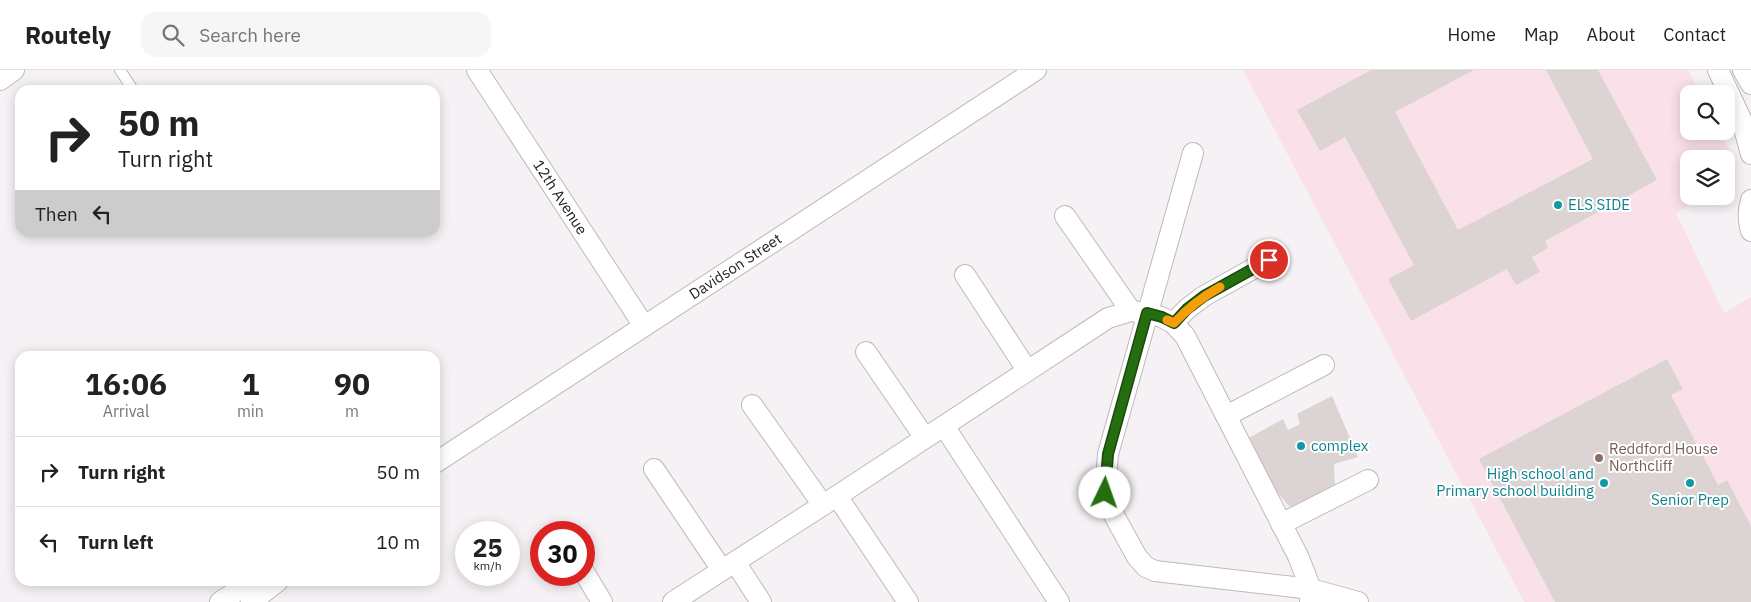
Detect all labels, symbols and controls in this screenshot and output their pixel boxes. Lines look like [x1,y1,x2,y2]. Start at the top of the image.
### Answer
search box [141,12,491,57]
text: Routely [25,19,111,51]
icon: search [159,21,187,49]
text: Search here [199,23,301,47]
text: Home [1448,23,1496,46]
text: Map [1524,23,1559,46]
text: About [1587,23,1635,46]
text: Contact [1663,23,1726,46]
map controls [1680,85,1735,205]
button: search [1680,85,1735,140]
text: 50 m [118,100,200,146]
icon: right [35,105,100,170]
text: Turn right [118,144,213,173]
button: layers [1680,150,1735,205]
street label: 12th Avenue [529,156,592,238]
place label: ELS SIDE [1568,195,1630,214]
marker: ELS SIDE [1552,199,1564,211]
icon: left [88,200,116,228]
text: Then [35,202,78,226]
street label: Davidson Street [685,229,785,303]
pin [1248,239,1290,281]
icon: arrive [1255,246,1283,274]
text: 16:06 [85,364,167,403]
text: 1 [241,364,259,403]
text: 90 [334,364,370,403]
text: Arrival [103,401,149,421]
text: min [237,401,264,421]
text: m [345,401,359,421]
place label: complex [1311,436,1369,455]
place label: Reddford House Northcliff [1609,439,1718,475]
marker: complex [1295,440,1307,452]
marker: Reddford House Northcliff [1593,452,1605,464]
icon: right [35,458,63,486]
text: Turn right [78,460,165,484]
text: 50 m [376,460,420,484]
place label: High school and Primary school building [1436,464,1594,500]
position arrow [1078,466,1130,518]
marker: High school and Primary school building [1598,477,1610,489]
marker: Senior Prep [1684,477,1696,489]
place label: Senior Prep [1651,490,1729,509]
speed limit sign: 30 [530,521,595,586]
icon: left [35,528,63,556]
text: Turn left [78,530,154,554]
text: 10 m [376,530,420,554]
text: 25 [472,531,503,564]
text: km/h [473,558,502,573]

